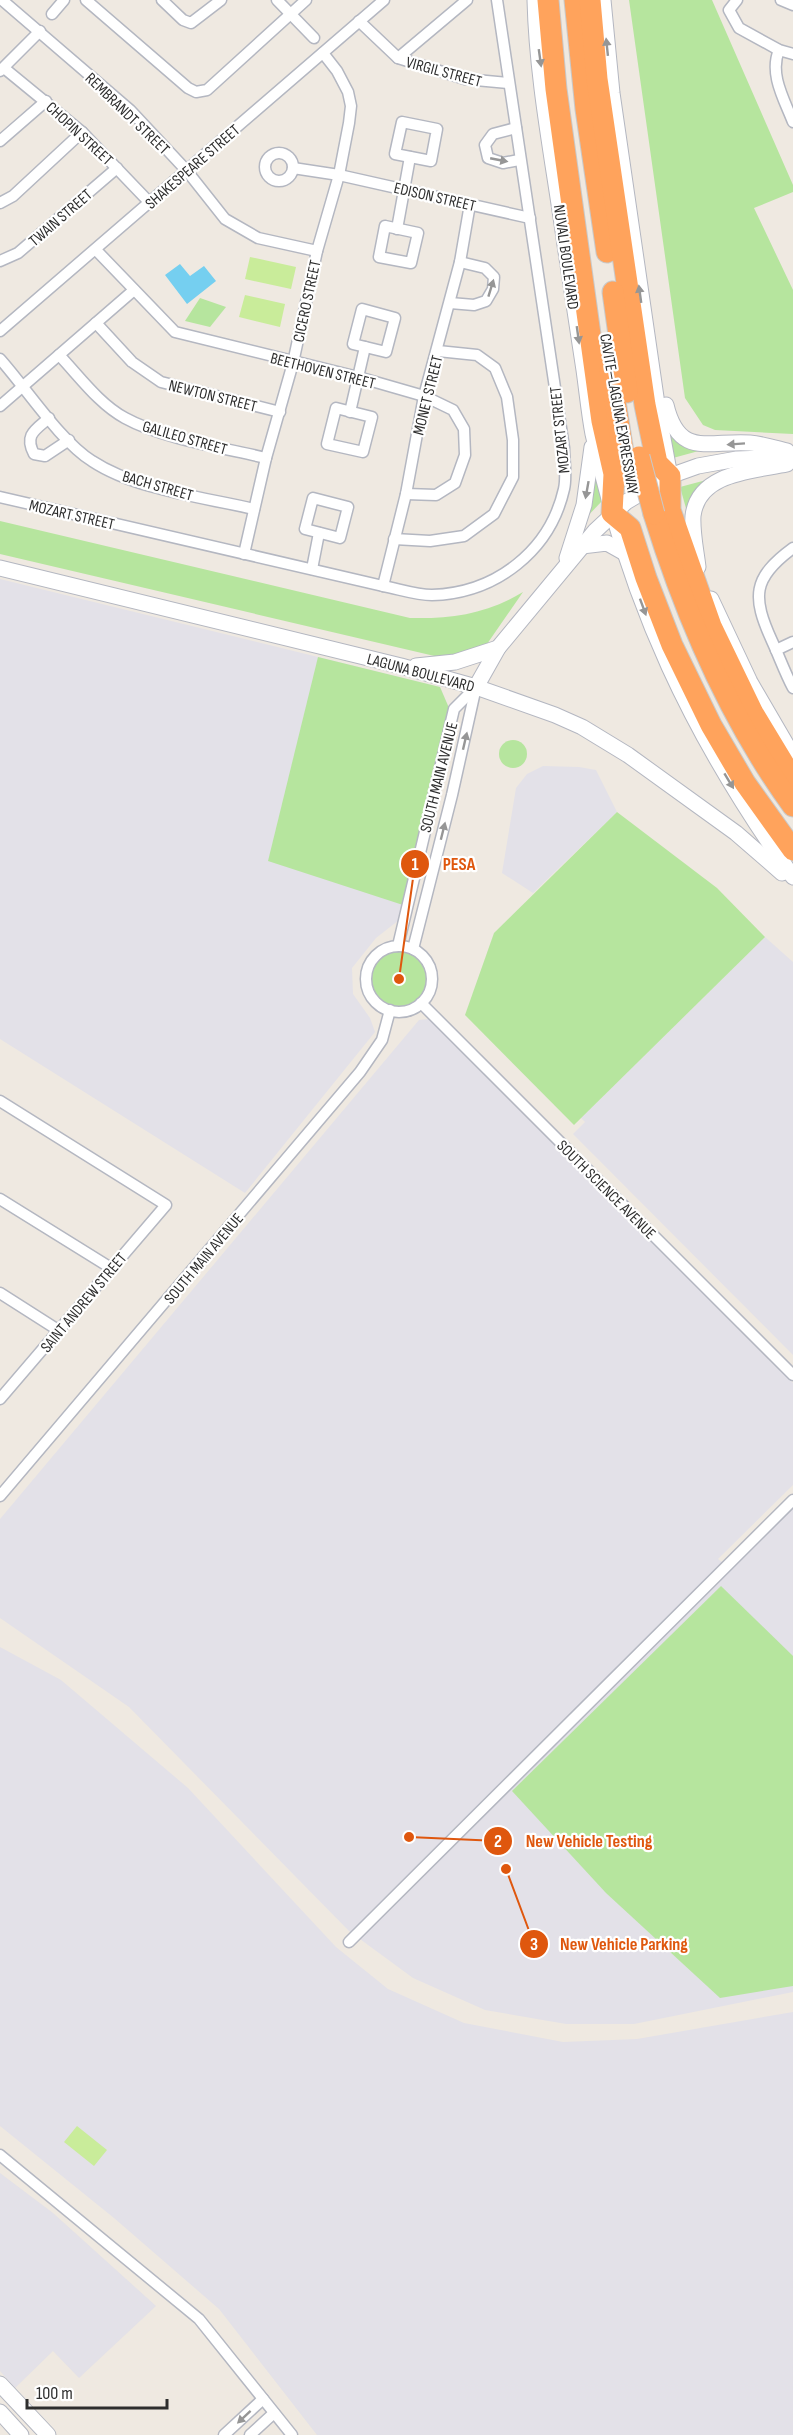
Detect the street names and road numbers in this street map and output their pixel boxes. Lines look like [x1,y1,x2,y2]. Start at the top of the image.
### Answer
street label: VIRGIL STREET [404,53,484,92]
street label: REMBRANDT STREET [81,69,173,159]
street label: CHOPIN STREET [41,98,117,170]
street label: SHAKESPEARE STREET [142,120,245,213]
street label: EDISON STREET [392,179,478,216]
street label: TWAIN STREET [25,185,97,251]
street label: NUVALI BOULEVARD [549,204,582,311]
street label: CICERO STREET [290,258,326,344]
street label: CAVITE–LAGUNA EXPRESSWAY [595,332,642,497]
street label: BEETHOVEN STREET [268,349,378,394]
street label: MONET STREET [409,353,448,437]
street label: NEWTON STREET [166,376,259,417]
street label: MOZART STREET [546,385,574,474]
street label: GALILEO STREET [140,417,230,460]
street label: BACH STREET [120,467,196,506]
street label: MOZART STREET [27,496,117,535]
street label: LAGUNA BOULEVARD [365,650,477,697]
street label: SOUTH MAIN AVENUE [417,720,462,834]
street label: SOUTH SCIENCE AVENUE [553,1137,659,1243]
street label: SOUTH MAIN AVENUE [161,1210,248,1308]
street label: SAINT ANDREW STREET [37,1249,132,1357]

